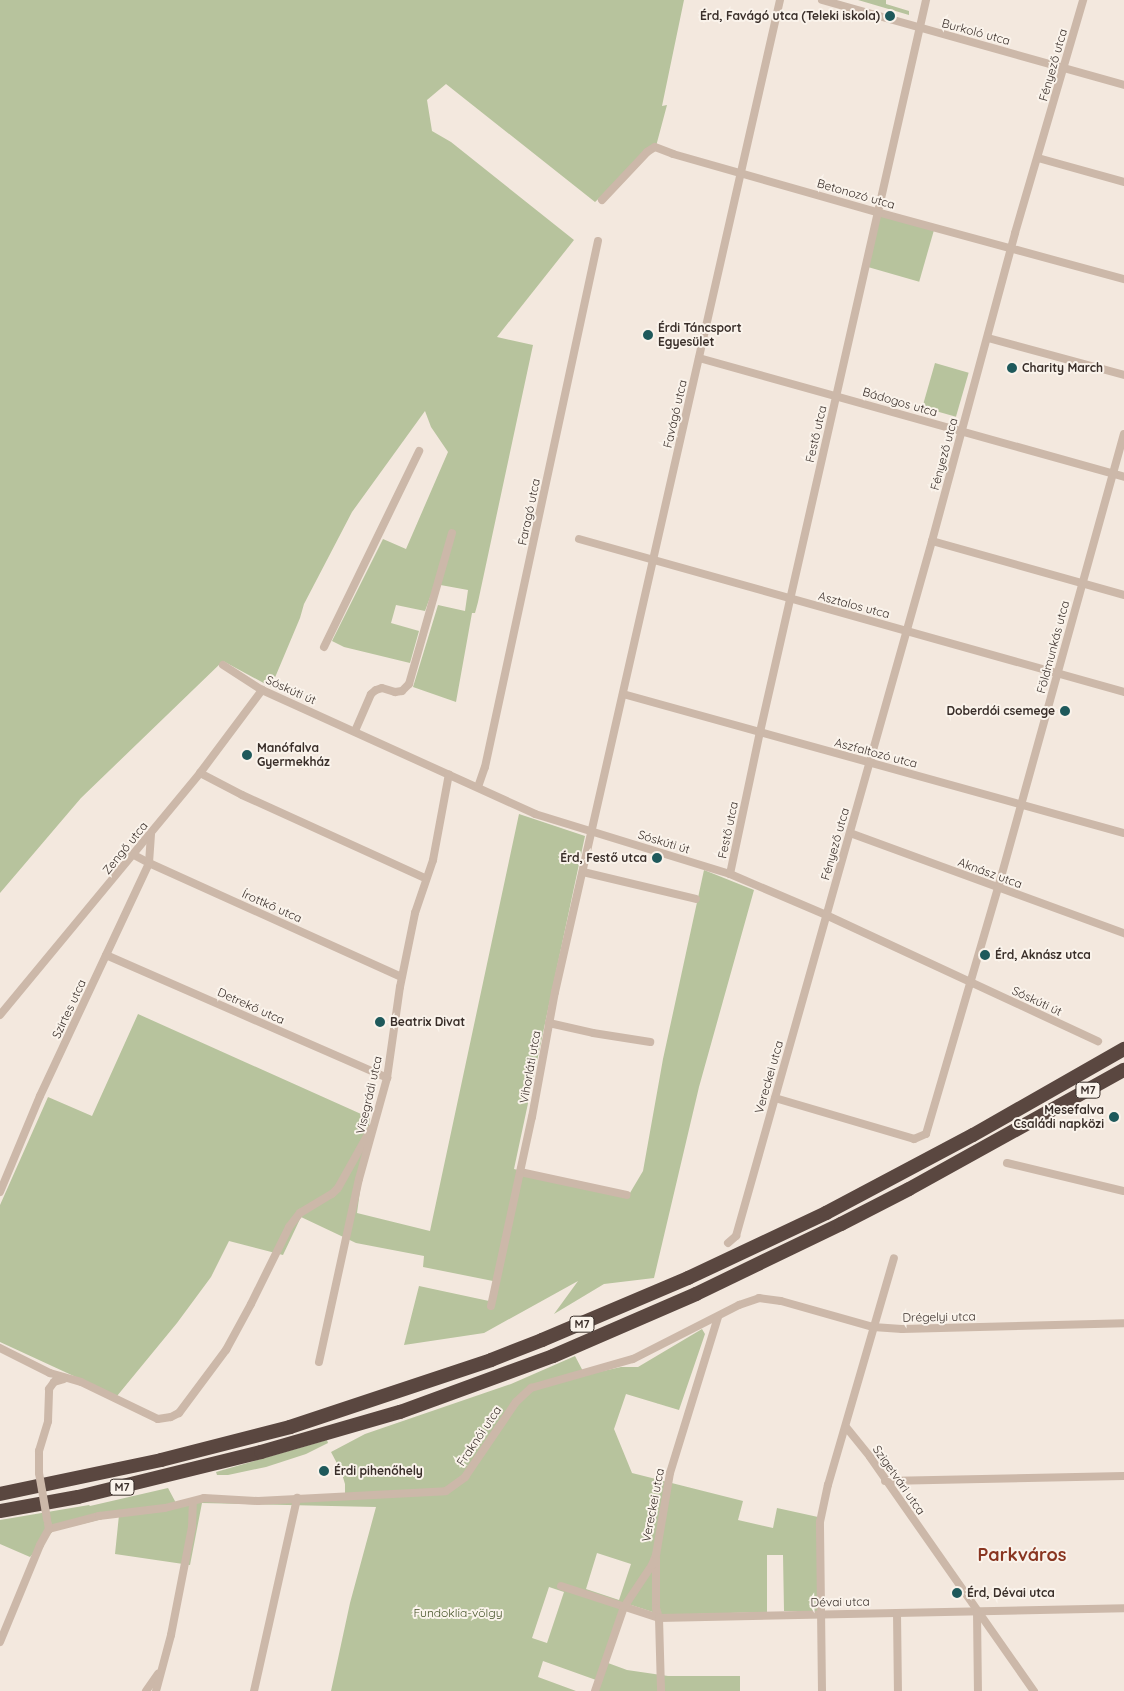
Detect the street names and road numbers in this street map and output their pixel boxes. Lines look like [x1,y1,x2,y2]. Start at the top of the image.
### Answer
street label: Burkoló utca [940,16,1012,48]
street label: Fényező utca [1036,27,1070,103]
street label: Betonozó utca [815,176,897,212]
street label: Favágó utca [660,378,690,450]
street label: Bádogos utca [861,384,939,420]
street label: Festő utca [802,404,830,464]
street label: Fényező utca [927,416,961,492]
street label: Faragó utca [515,477,543,547]
street label: Asztalos utca [817,589,891,621]
street label: Földmunkás utca [1034,599,1072,695]
street label: Sóskúti út [264,673,318,707]
street label: Aszfaltozó utca [833,735,919,771]
street label: Festő utca [715,800,741,860]
street label: Fényező utca [818,806,852,882]
street label: Zengő utca [99,819,151,877]
street label: Sóskúti út [636,827,692,857]
street label: Aknász utca [956,855,1024,891]
street label: Írottkő utca [240,886,304,926]
street label: Szirtes utca [49,977,89,1041]
street label: Sóskúti út [1010,983,1064,1019]
street label: Detrekő utca [215,985,287,1027]
street label: Vihorláti utca [517,1030,543,1104]
street label: Vereckei utca [752,1039,786,1115]
street label: Visegrádi utca [353,1055,385,1135]
road number: M7 [1074,1082,1102,1098]
street label: Drégelyi utca [902,1309,976,1325]
road number: M7 [568,1316,596,1332]
street label: Fraknói utca [454,1403,504,1469]
street label: Szigetvári utca [870,1442,928,1518]
street label: Vereckei utca [639,1467,667,1543]
road number: M7 [108,1478,136,1495]
street label: Dévai utca [810,1594,870,1610]

